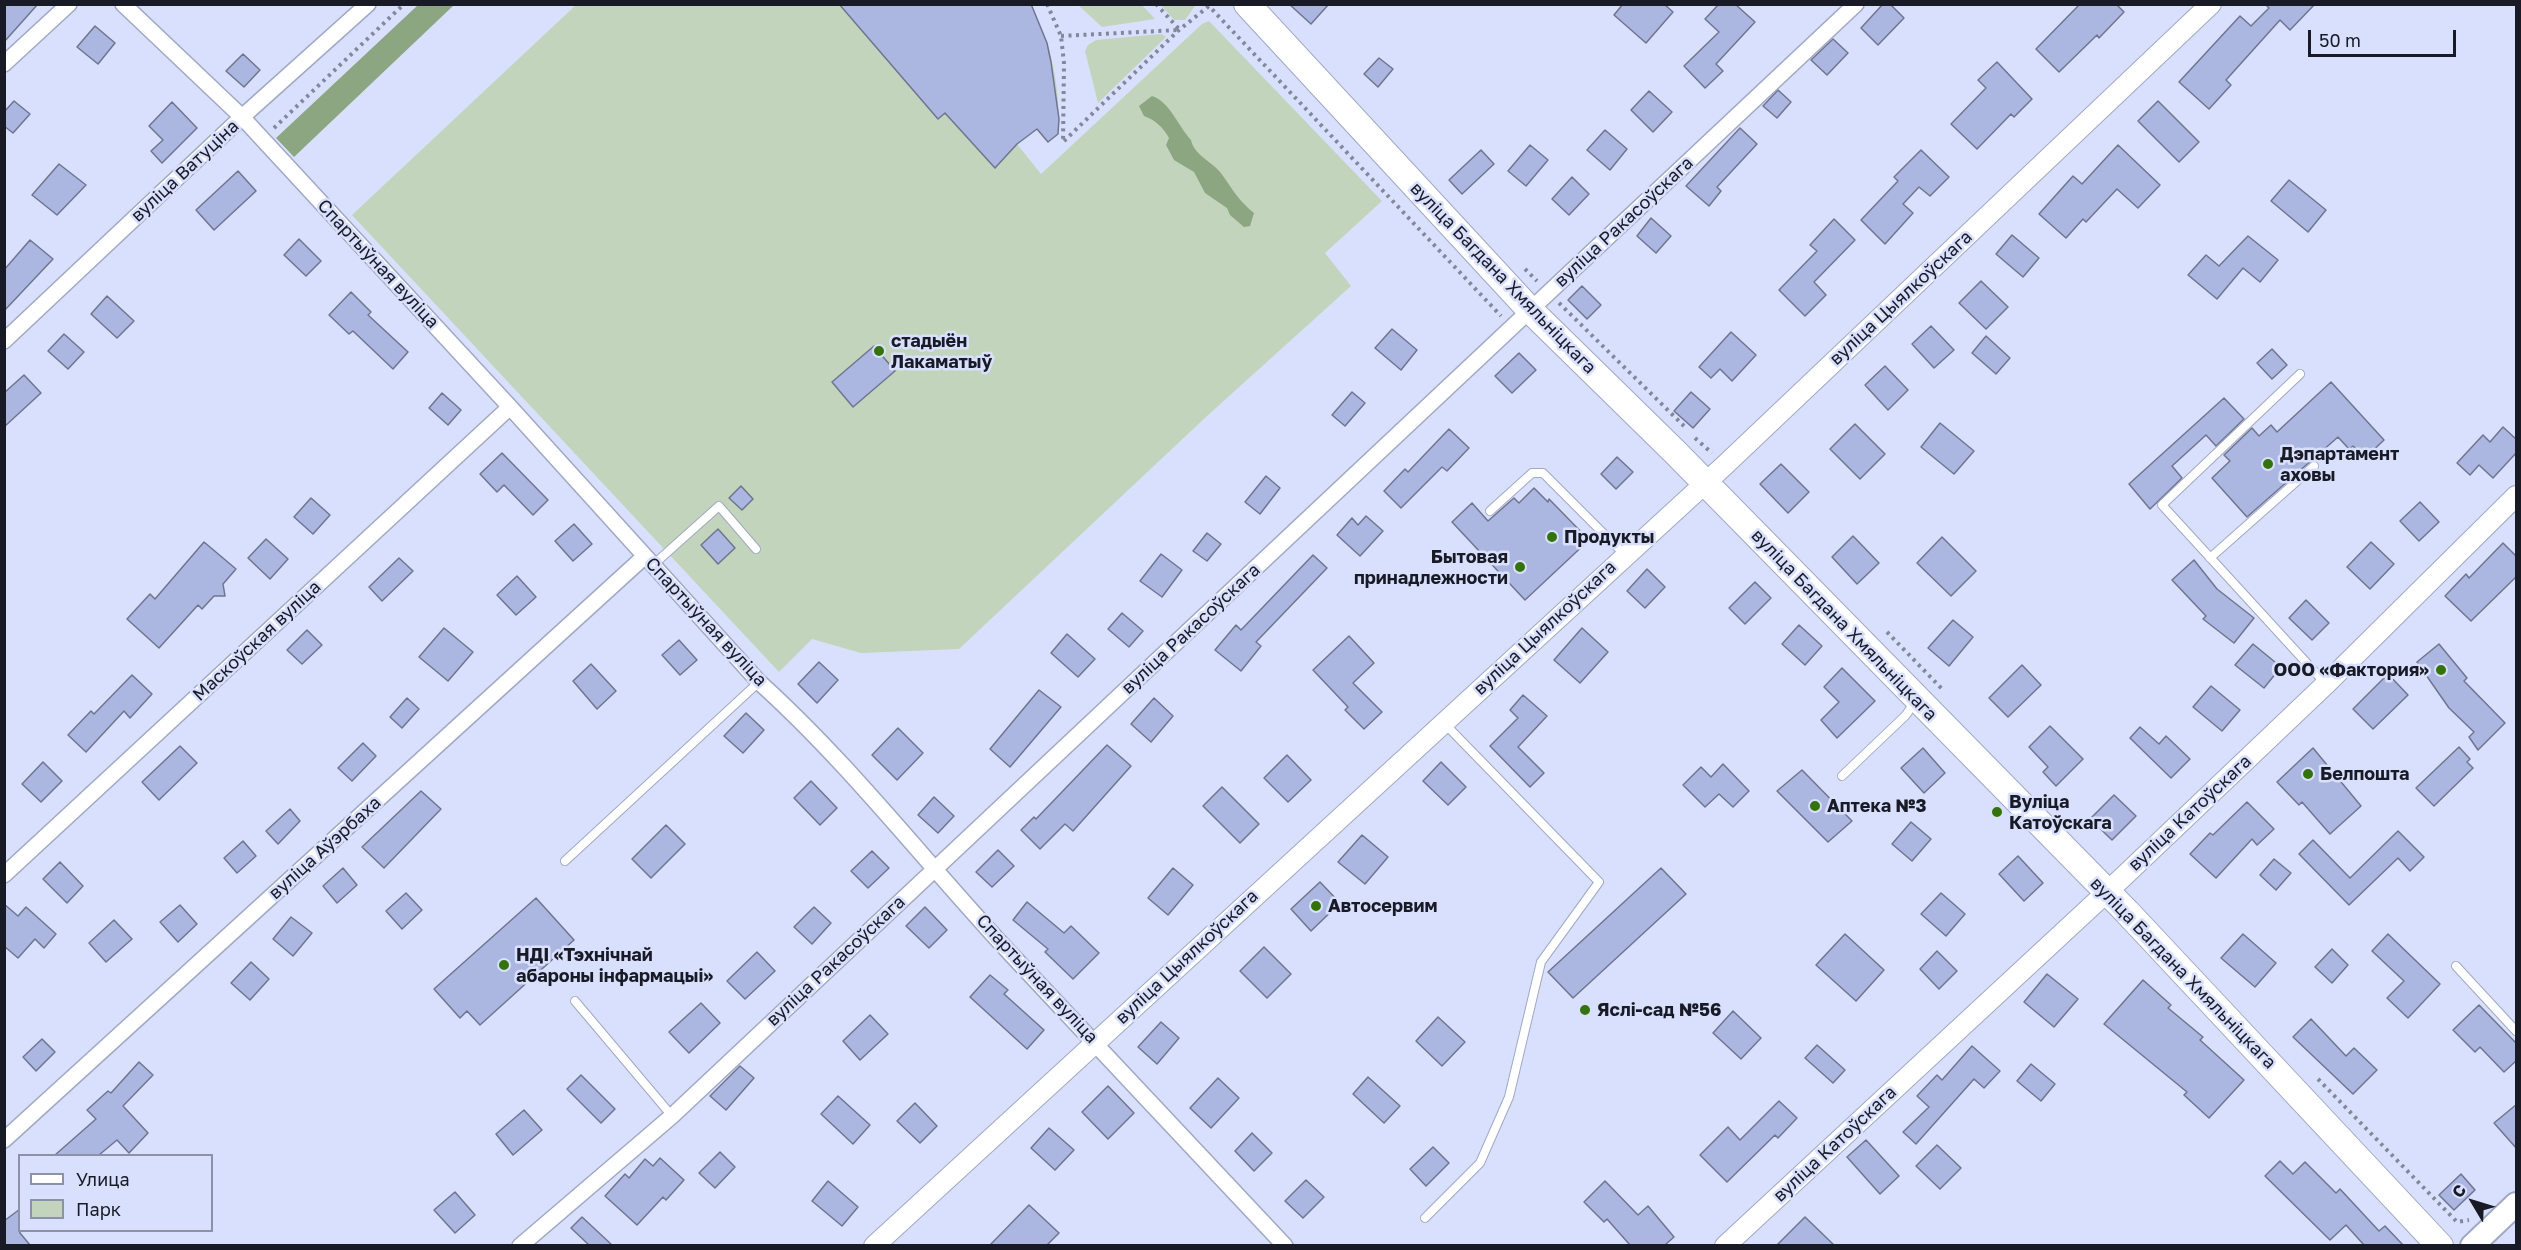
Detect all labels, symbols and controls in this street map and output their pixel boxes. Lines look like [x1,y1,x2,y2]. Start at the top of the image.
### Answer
scale bar [2311,18,2460,56]
text: 50 m [2319,29,2361,51]
street label: вуліца Ватуціна [127,116,243,226]
street label: вуліца Ракасоўскага [1550,152,1698,292]
street label: вуліца Багдана Хмяльніцкага [1406,178,1600,378]
street label: Спартыўная вуліца [313,195,443,333]
street label: вуліца Цыялкоўскага [1825,226,1977,370]
place label: стадыён Лакаматыў [891,330,992,372]
marker: стадыён Лакаматыў [872,344,886,358]
place label: Дэпартамент аховы [2280,443,2399,486]
marker: Дэпартамент аховы [2261,457,2275,471]
street label: вуліца Багдана Хмяльніцкага [1747,525,1941,725]
place label: Продукты [1564,526,1655,548]
marker: Продукты [1545,530,1559,544]
place label: Бытовая принадлежности [1354,546,1508,588]
street label: Спартыўная вуліца [641,553,771,691]
street label: вуліца Цыялкоўскага [1469,556,1621,700]
street label: вуліца Ракасоўскага [1117,559,1265,699]
marker: Бытовая принадлежности [1513,560,1527,574]
street label: Маскоўская вуліца [189,576,325,706]
place label: ООО «Фактория» [2273,659,2429,681]
marker: ООО «Фактория» [2434,663,2448,677]
street label: вуліца Катоўскага [2124,750,2256,876]
place label: Белпошта [2320,763,2409,785]
marker: Белпошта [2301,767,2315,781]
place label: Вуліца Катоўскага [2009,791,2112,834]
street label: вуліца Аўэрбаха [265,792,385,904]
place label: Аптека №3 [1827,795,1927,817]
marker: Аптека №3 [1808,799,1822,813]
marker: Вуліца Катоўскага [1990,805,2004,819]
street label: вуліца Багдана Хмяльніцкага [2086,873,2280,1073]
street label: вуліца Цыялкоўскага [1111,885,1263,1029]
street label: вуліца Ракасоўскага [762,891,910,1031]
place label: Автосервим [1328,895,1437,917]
marker: Автосервим [1309,899,1323,913]
street label: Спартыўная вуліца [972,910,1102,1048]
place label: НДІ «Тэхнічнай абароны інфармацыі» [516,944,713,986]
marker: НДІ «Тэхнічнай абароны інфармацыі» [497,958,511,972]
place label: Яслі-сад №56 [1597,999,1721,1021]
marker: Яслі-сад №56 [1578,1003,1592,1017]
street label: вуліца Катоўскага [1769,1081,1901,1207]
legend [18,1154,213,1232]
text: Улица [76,1168,130,1190]
north arrow [2443,1172,2503,1232]
text: С [2447,1180,2470,1202]
text: Парк [76,1198,121,1220]

